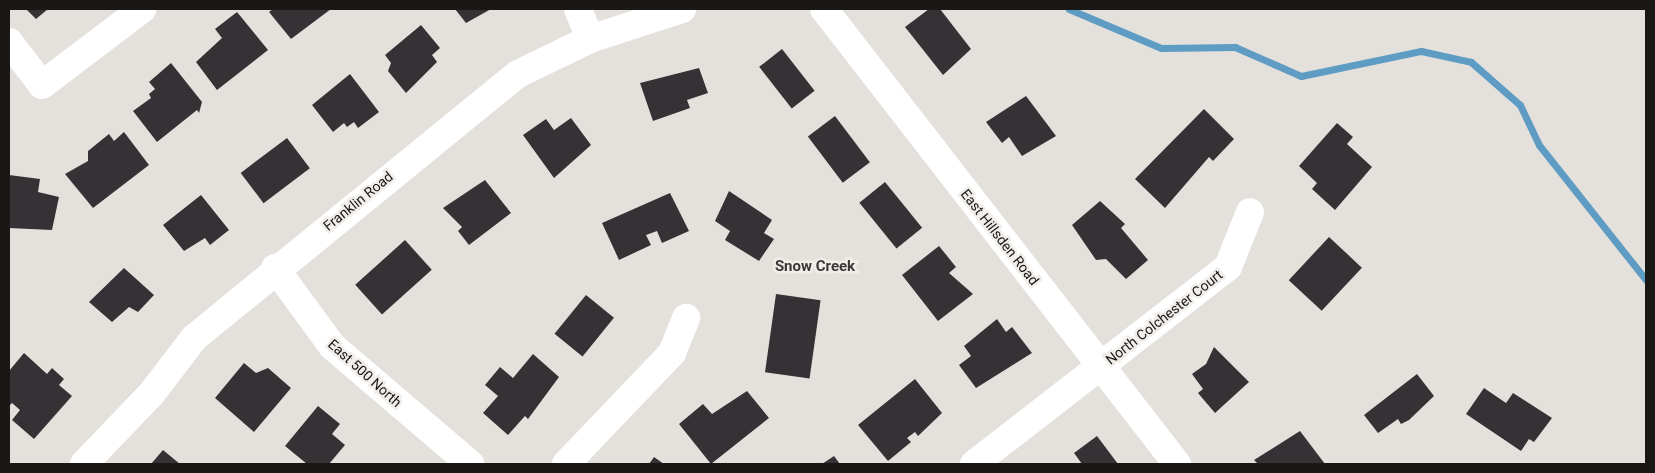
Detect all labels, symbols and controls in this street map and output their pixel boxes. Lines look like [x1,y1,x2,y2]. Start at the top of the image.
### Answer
street label: Franklin Road [320,168,396,234]
street label: East Hillsden Road [957,186,1043,288]
district label: Snow Creek [775,258,855,276]
street label: North Colchester Court [1102,266,1226,368]
street label: East 500 North [325,336,405,410]

